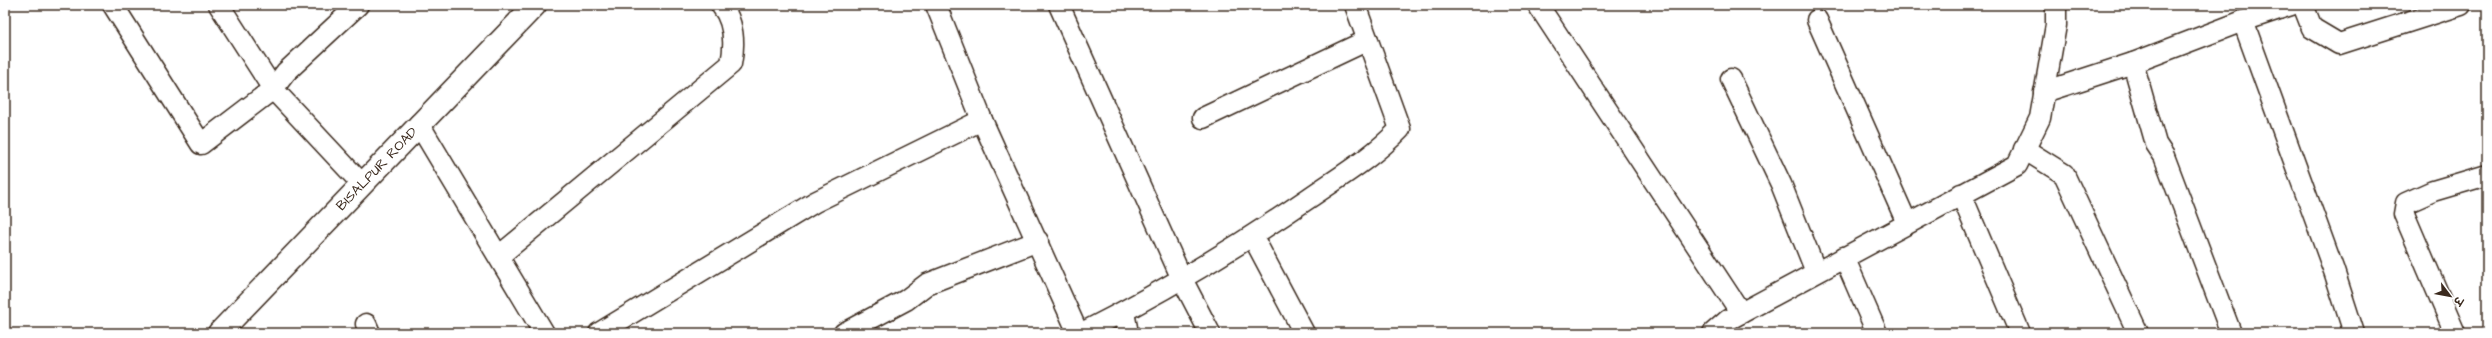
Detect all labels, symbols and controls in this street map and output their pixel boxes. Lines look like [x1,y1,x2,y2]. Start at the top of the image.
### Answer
street label: BISALPUR ROAD [332,123,422,215]
north arrow [2430,276,2470,316]
text: उ [2449,293,2467,310]

